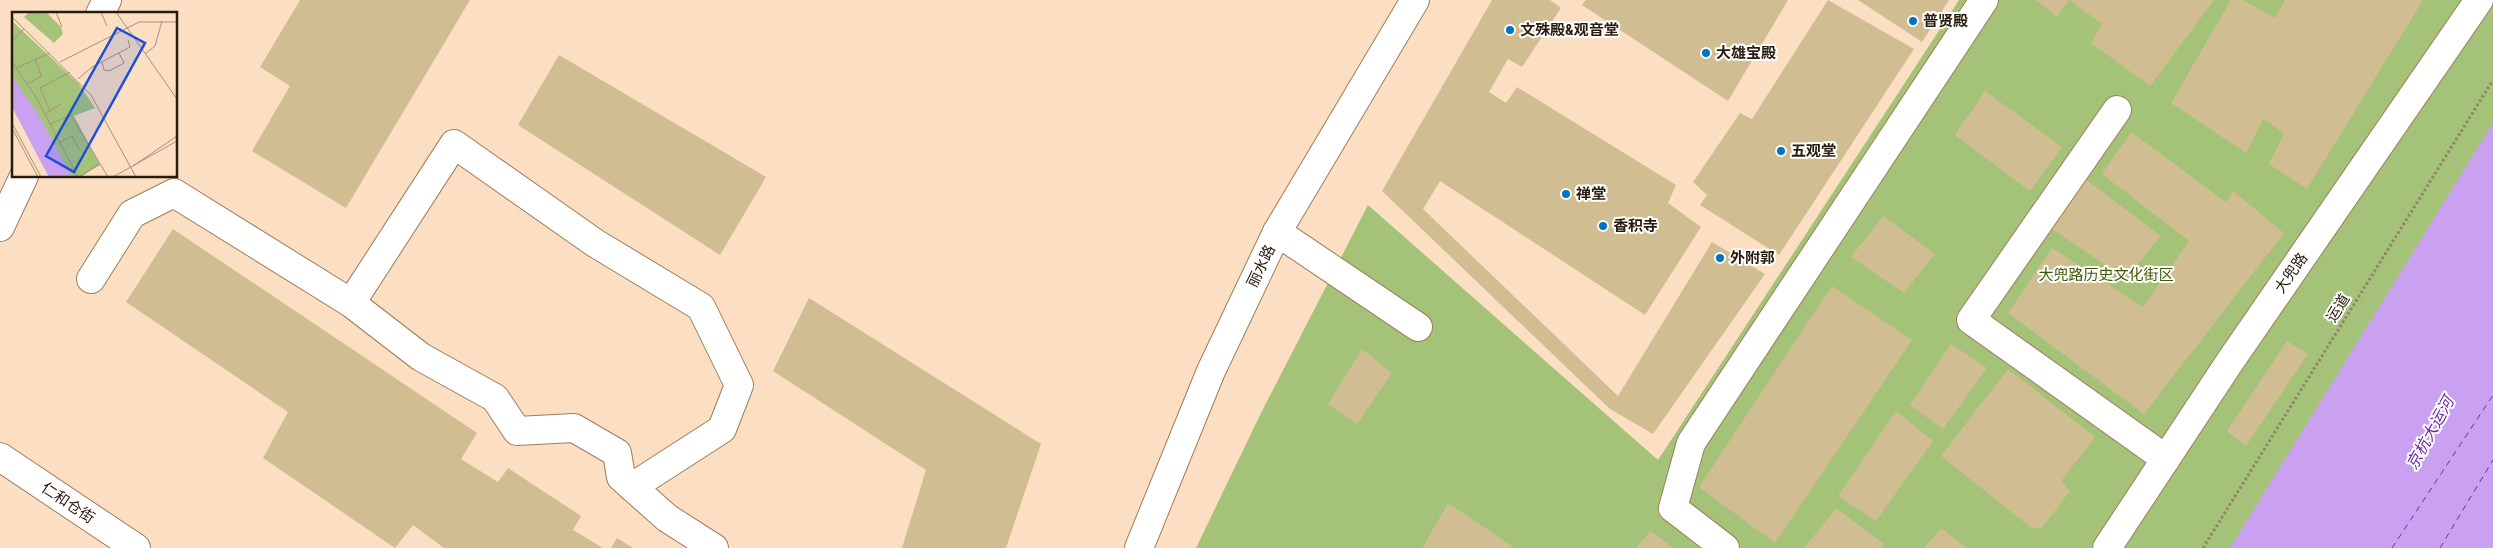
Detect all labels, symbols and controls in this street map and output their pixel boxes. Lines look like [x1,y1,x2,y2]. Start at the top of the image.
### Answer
inset map [12,12,178,178]
place label: 普贤殿 [1923,12,1968,30]
marker: 普贤殿 [1907,15,1919,27]
place label: 文殊殿&观音堂 [1520,21,1619,39]
marker: 文殊殿&观音堂 [1504,24,1516,36]
place label: 大雄宝殿 [1716,44,1776,62]
marker: 大雄宝殿 [1700,47,1712,59]
place label: 五观堂 [1791,142,1836,160]
marker: 五观堂 [1775,145,1787,157]
place label: 禅堂 [1576,185,1606,203]
marker: 禅堂 [1560,188,1572,200]
place label: 香积寺 [1613,217,1658,235]
marker: 香积寺 [1597,220,1609,232]
street label: 丽水路 [1243,242,1279,290]
place label: 外附郭 [1730,249,1775,267]
street label: 大兜路 [2271,249,2311,297]
marker: 外附郭 [1714,252,1726,264]
park label: 大兜路历史文化街区 [2038,266,2174,284]
street label: 运道 [2322,291,2354,325]
water label: 京杭大运河 [2402,391,2459,473]
street label: 仁和仓街 [38,479,98,527]

